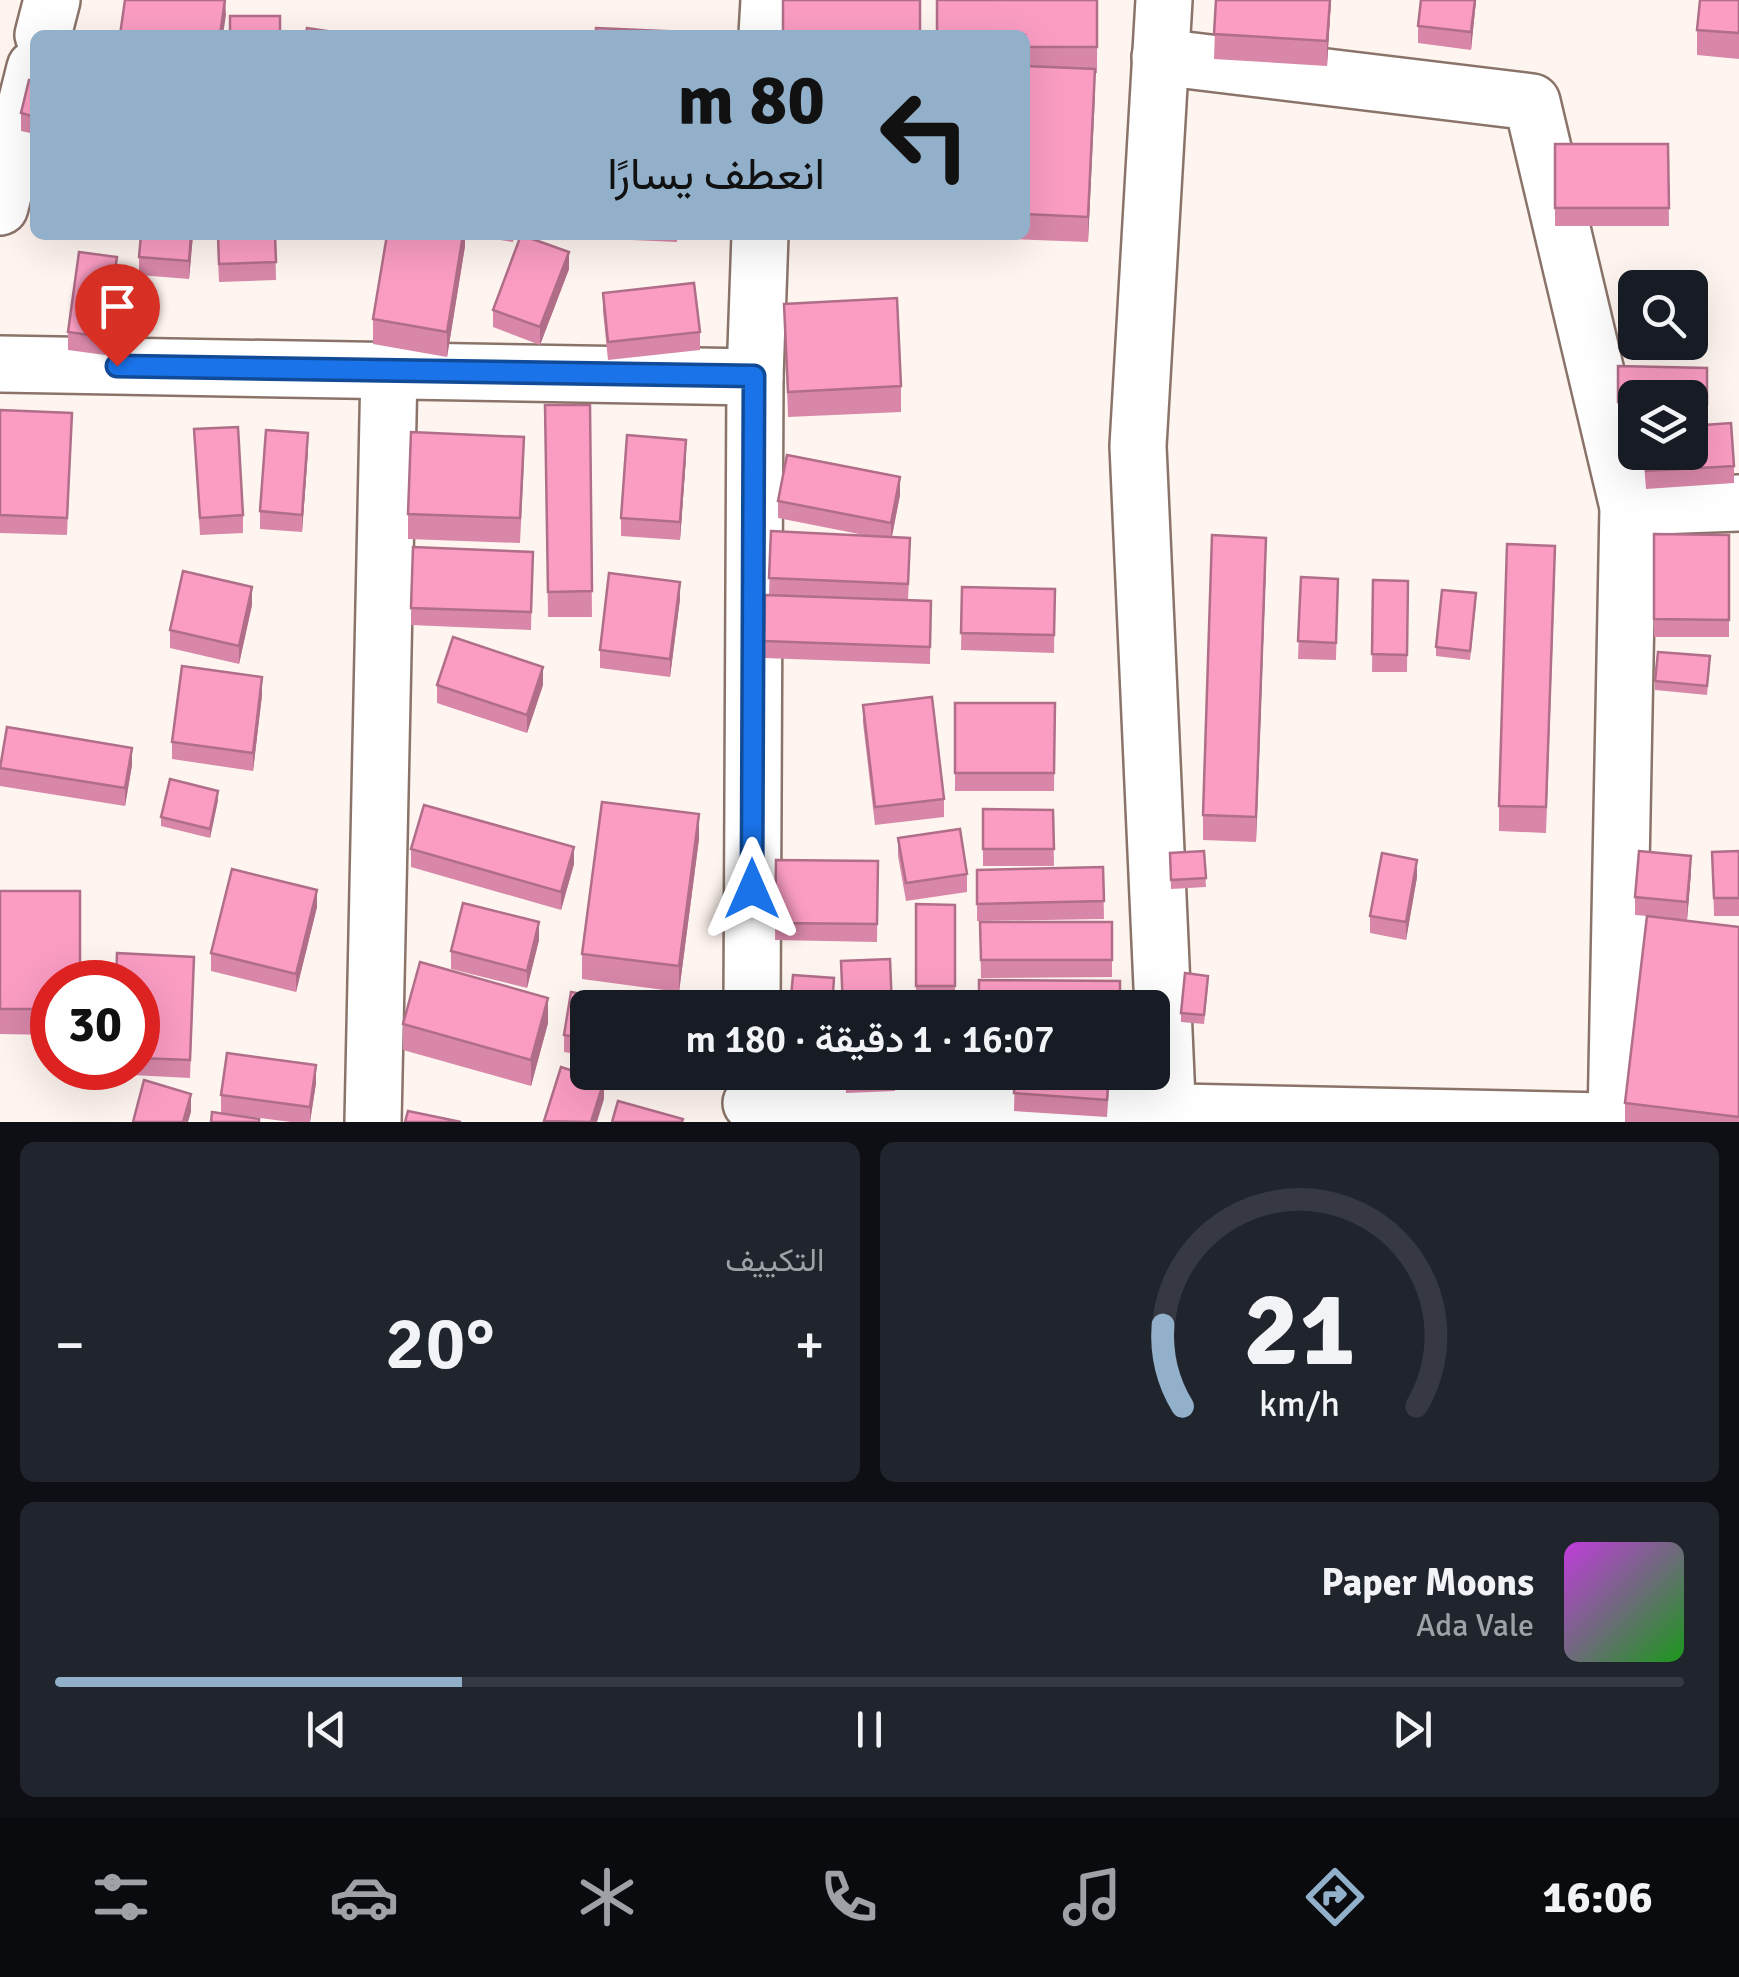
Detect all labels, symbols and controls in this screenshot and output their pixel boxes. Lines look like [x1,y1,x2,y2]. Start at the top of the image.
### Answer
text: 80 m [677,57,825,143]
icon: left [860,70,990,200]
text: انعطف يسارًا [607,147,825,202]
pin [75,264,160,367]
map controls [1618,270,1708,470]
button: search [1618,270,1708,360]
icon: arrive [90,279,145,334]
button: layers [1618,380,1708,470]
position arrow [700,837,804,941]
speed limit sign: 30 [30,960,160,1090]
text: 16:07 · 1 دقيقة · 180 m [686,1016,1054,1063]
text: التكييف [725,1241,825,1280]
text: 21 [1243,1266,1355,1394]
text: 20° [385,1297,495,1390]
text: − [55,1311,85,1379]
text: + [795,1311,824,1379]
text: km/h [1259,1382,1340,1426]
text: Paper Moons [1321,1559,1534,1606]
text: Ada Vale [1416,1606,1534,1645]
icon: previous [299,1702,354,1757]
icon: pause [842,1702,897,1757]
icon: next [1385,1702,1440,1757]
icon: filters [86,1862,156,1932]
icon: car [329,1862,399,1932]
icon: climate [572,1862,642,1932]
icon: phone [814,1862,884,1932]
icon: music [1057,1862,1127,1932]
icon: directions [1300,1862,1370,1932]
text: 16:06 [1542,1870,1653,1925]

